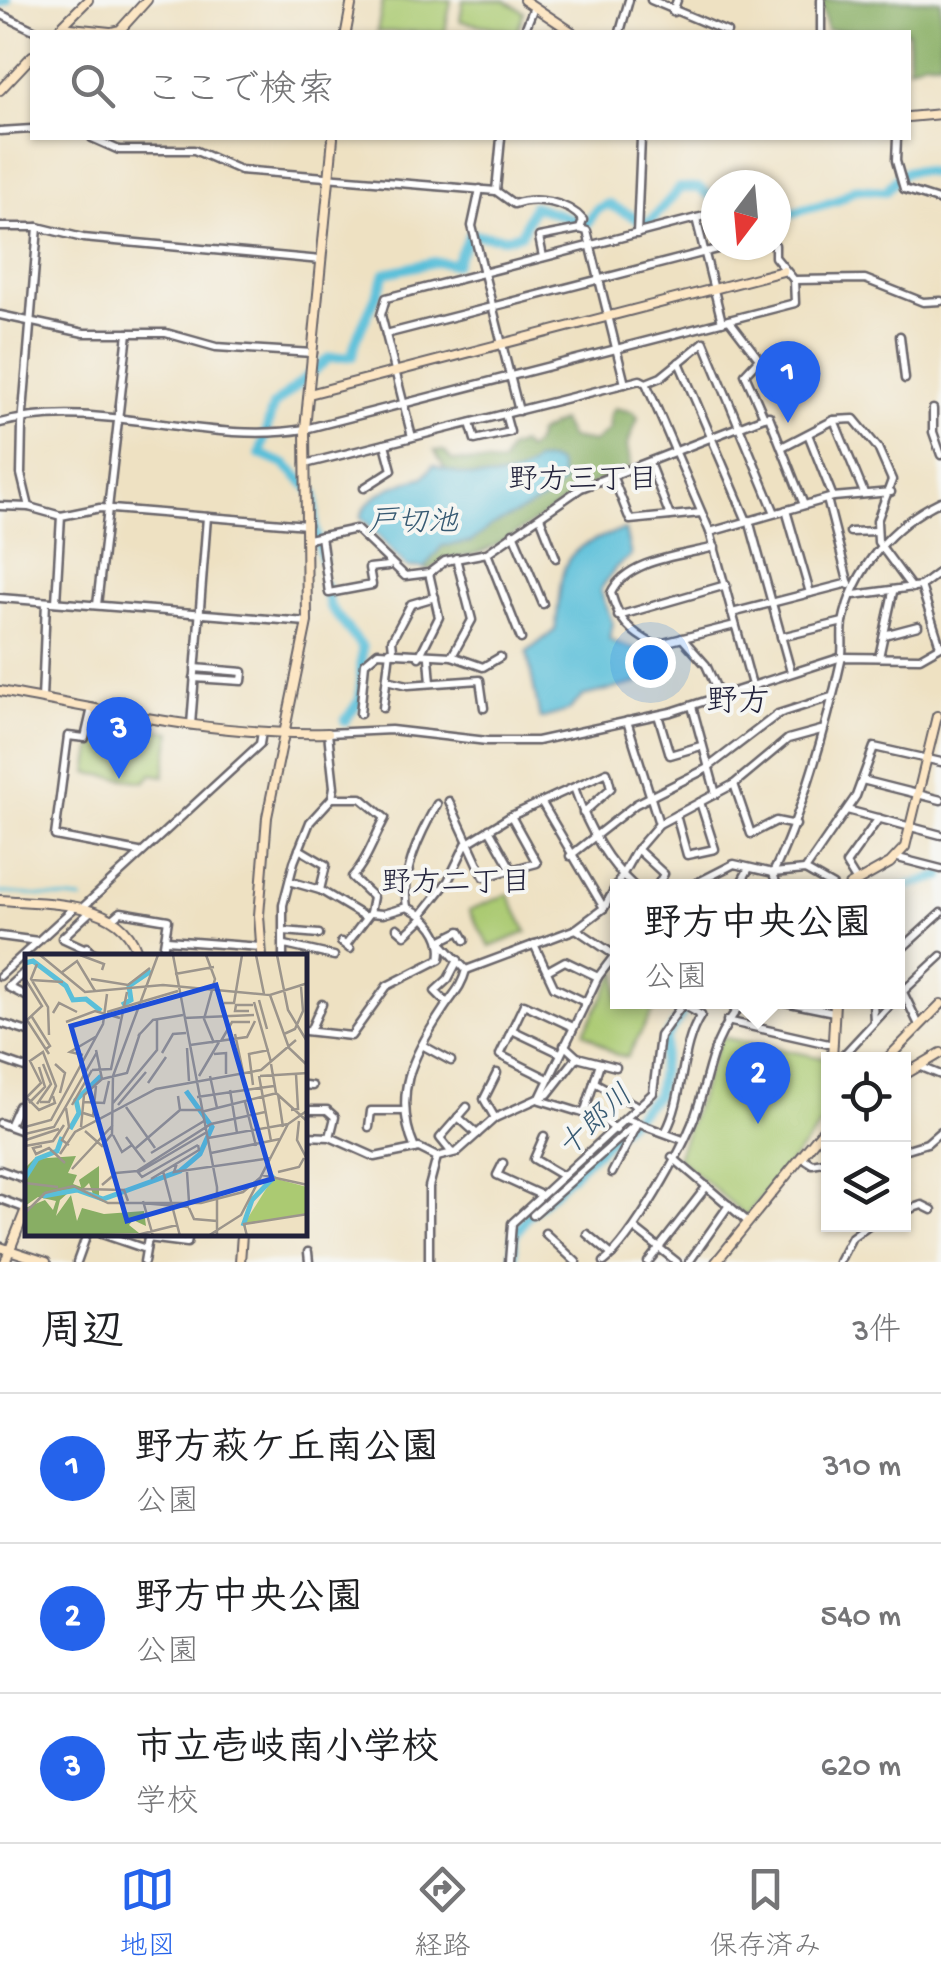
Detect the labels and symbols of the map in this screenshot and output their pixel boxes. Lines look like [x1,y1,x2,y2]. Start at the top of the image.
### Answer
north arrow [701,170,791,260]
pin: 1 [756,340,820,423]
district label: 野方三丁目 [508,464,658,500]
water label: 戸切池 [368,506,459,542]
your location [625,637,676,688]
district label: 野方 [706,685,770,723]
pin: 3 [86,696,152,779]
district label: 野方二丁目 [381,867,531,903]
inset map [25,954,308,1237]
pin: 2 [726,1042,790,1124]
water label: 十郎川 [552,1079,642,1167]

